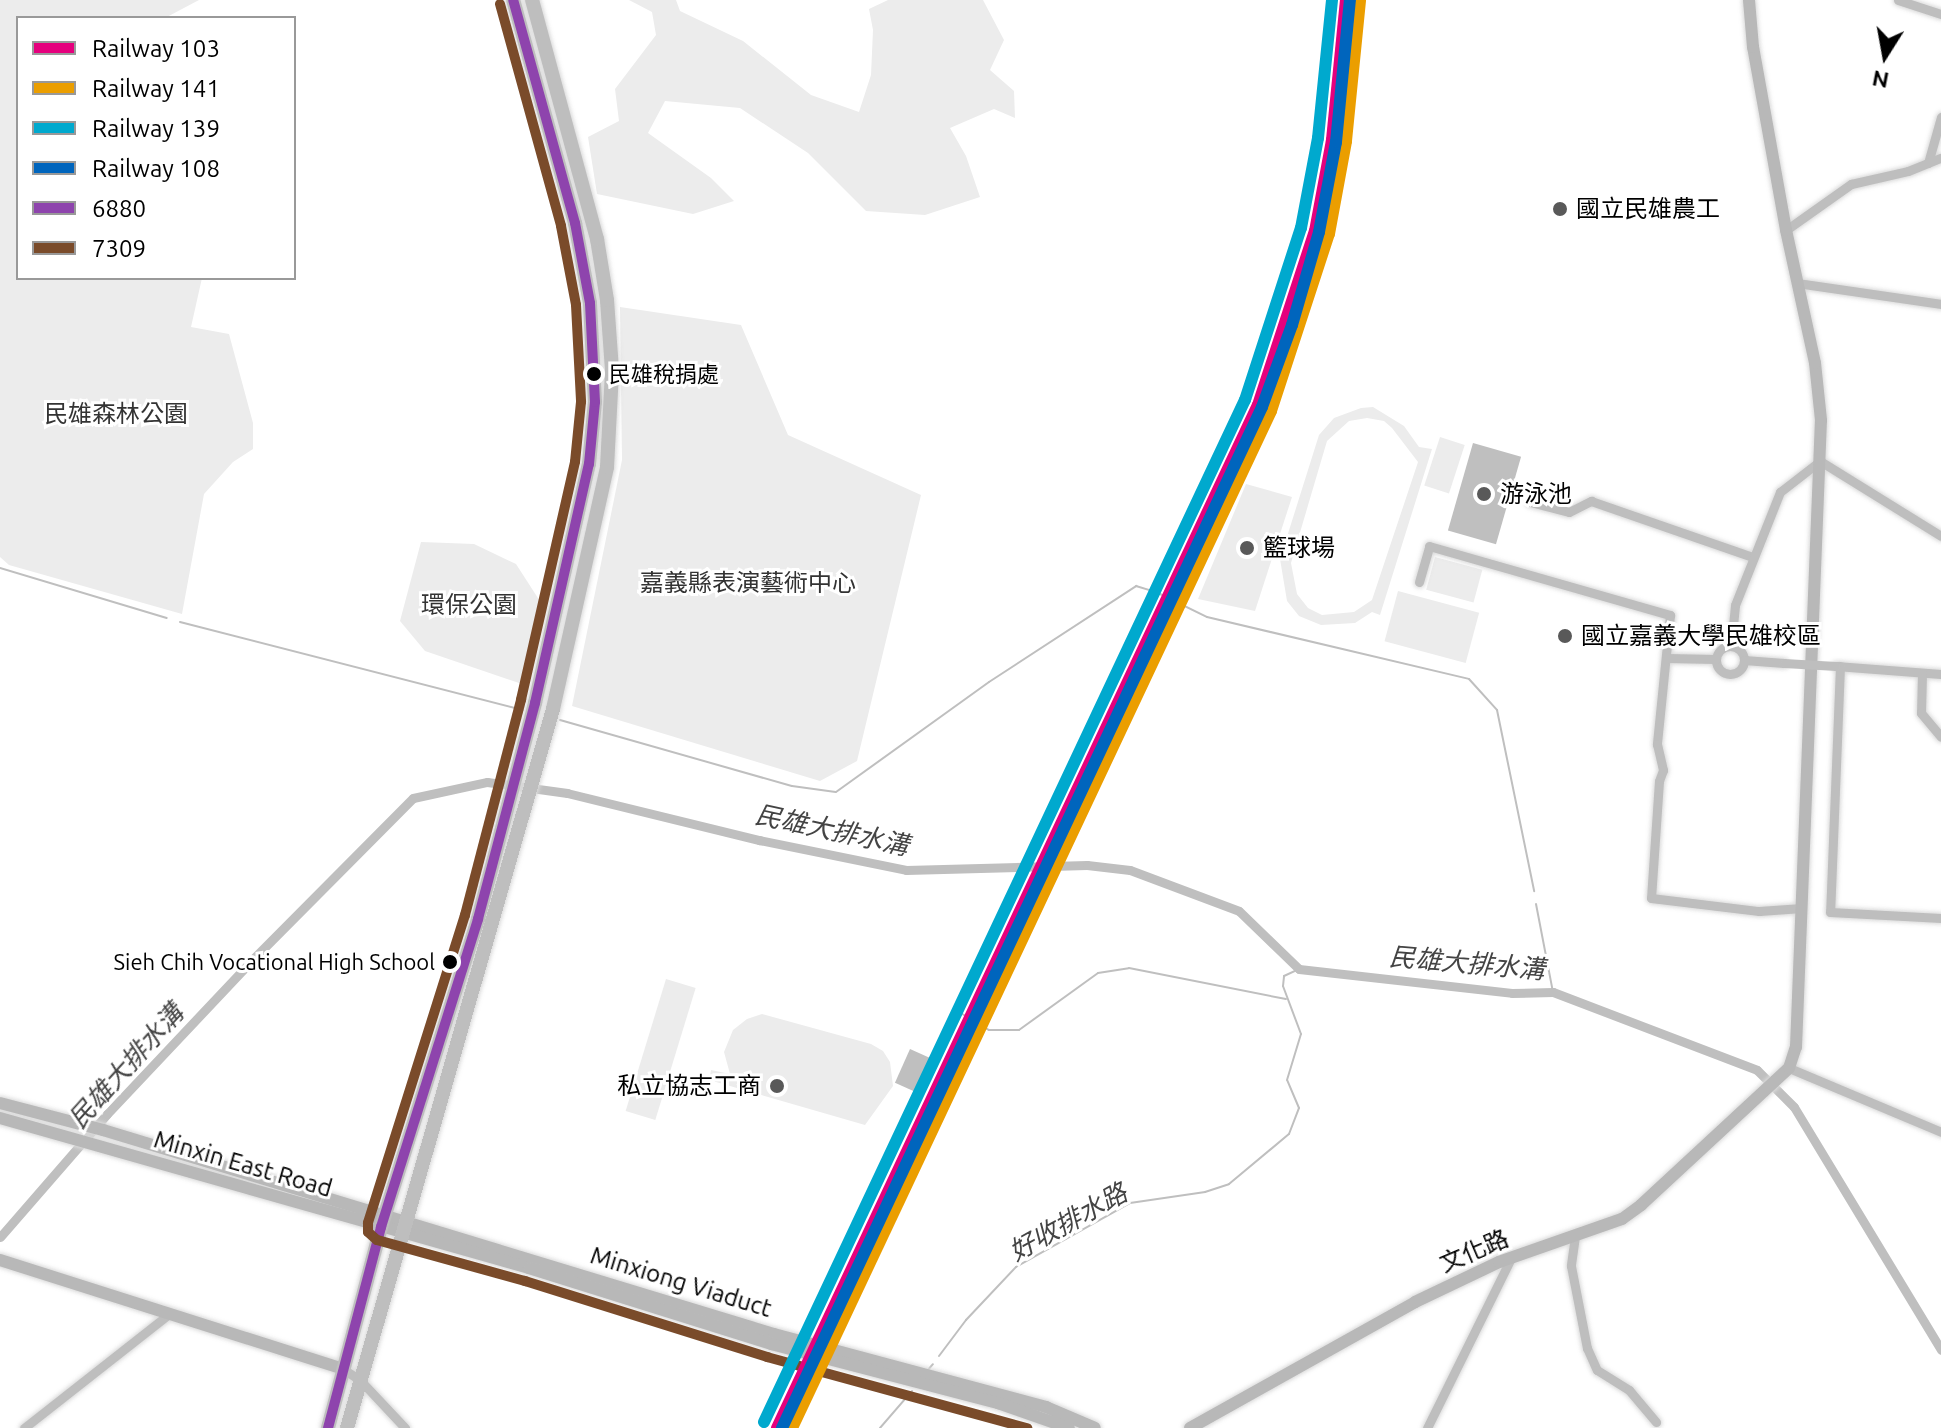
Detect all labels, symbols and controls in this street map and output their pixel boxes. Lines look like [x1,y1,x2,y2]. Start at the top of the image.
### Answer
legend [16,16,296,280]
north arrow [1845,16,1925,96]
text: Railway 103 [92,35,220,62]
text: N [1870,66,1891,94]
text: Railway 141 [92,75,220,102]
text: Railway 139 [92,115,220,142]
text: Railway 108 [92,155,220,182]
text: 6880 [92,195,146,222]
place label: 國立民雄農工 [1576,195,1720,223]
marker: 國立民雄農工 [1551,200,1569,218]
text: 7309 [92,235,146,262]
place label: 民雄稅捐處 [609,361,719,387]
marker: 民雄稅捐處 [586,366,602,382]
park label: 民雄森林公園 [44,400,188,428]
place label: 游泳池 [1500,480,1572,508]
marker: 游泳池 [1475,485,1493,503]
place label: 籃球場 [1263,534,1335,562]
marker: 籃球場 [1238,539,1256,557]
park label: 嘉義縣表演藝術中心 [640,569,856,597]
park label: 環保公園 [421,591,517,619]
place label: 國立嘉義大學民雄校區 [1581,622,1821,650]
marker: 國立嘉義大學民雄校區 [1556,627,1574,645]
water label: 民雄大排水溝 [752,799,912,861]
water label: 民雄大排水溝 [1388,941,1546,985]
place label: Sieh Chih Vocational High School [114,949,435,975]
marker: Sieh Chih Vocational High School [442,954,458,970]
water label: 民雄大排水溝 [62,998,190,1134]
place label: 私立協志工商 [617,1072,761,1100]
marker: 私立協志工商 [768,1077,786,1095]
street label: Minxin East Road [151,1125,335,1203]
water label: 好收排水路 [1004,1177,1132,1267]
street label: 文化路 [1435,1224,1513,1278]
street label: Minxiong Viaduct [587,1241,775,1323]

